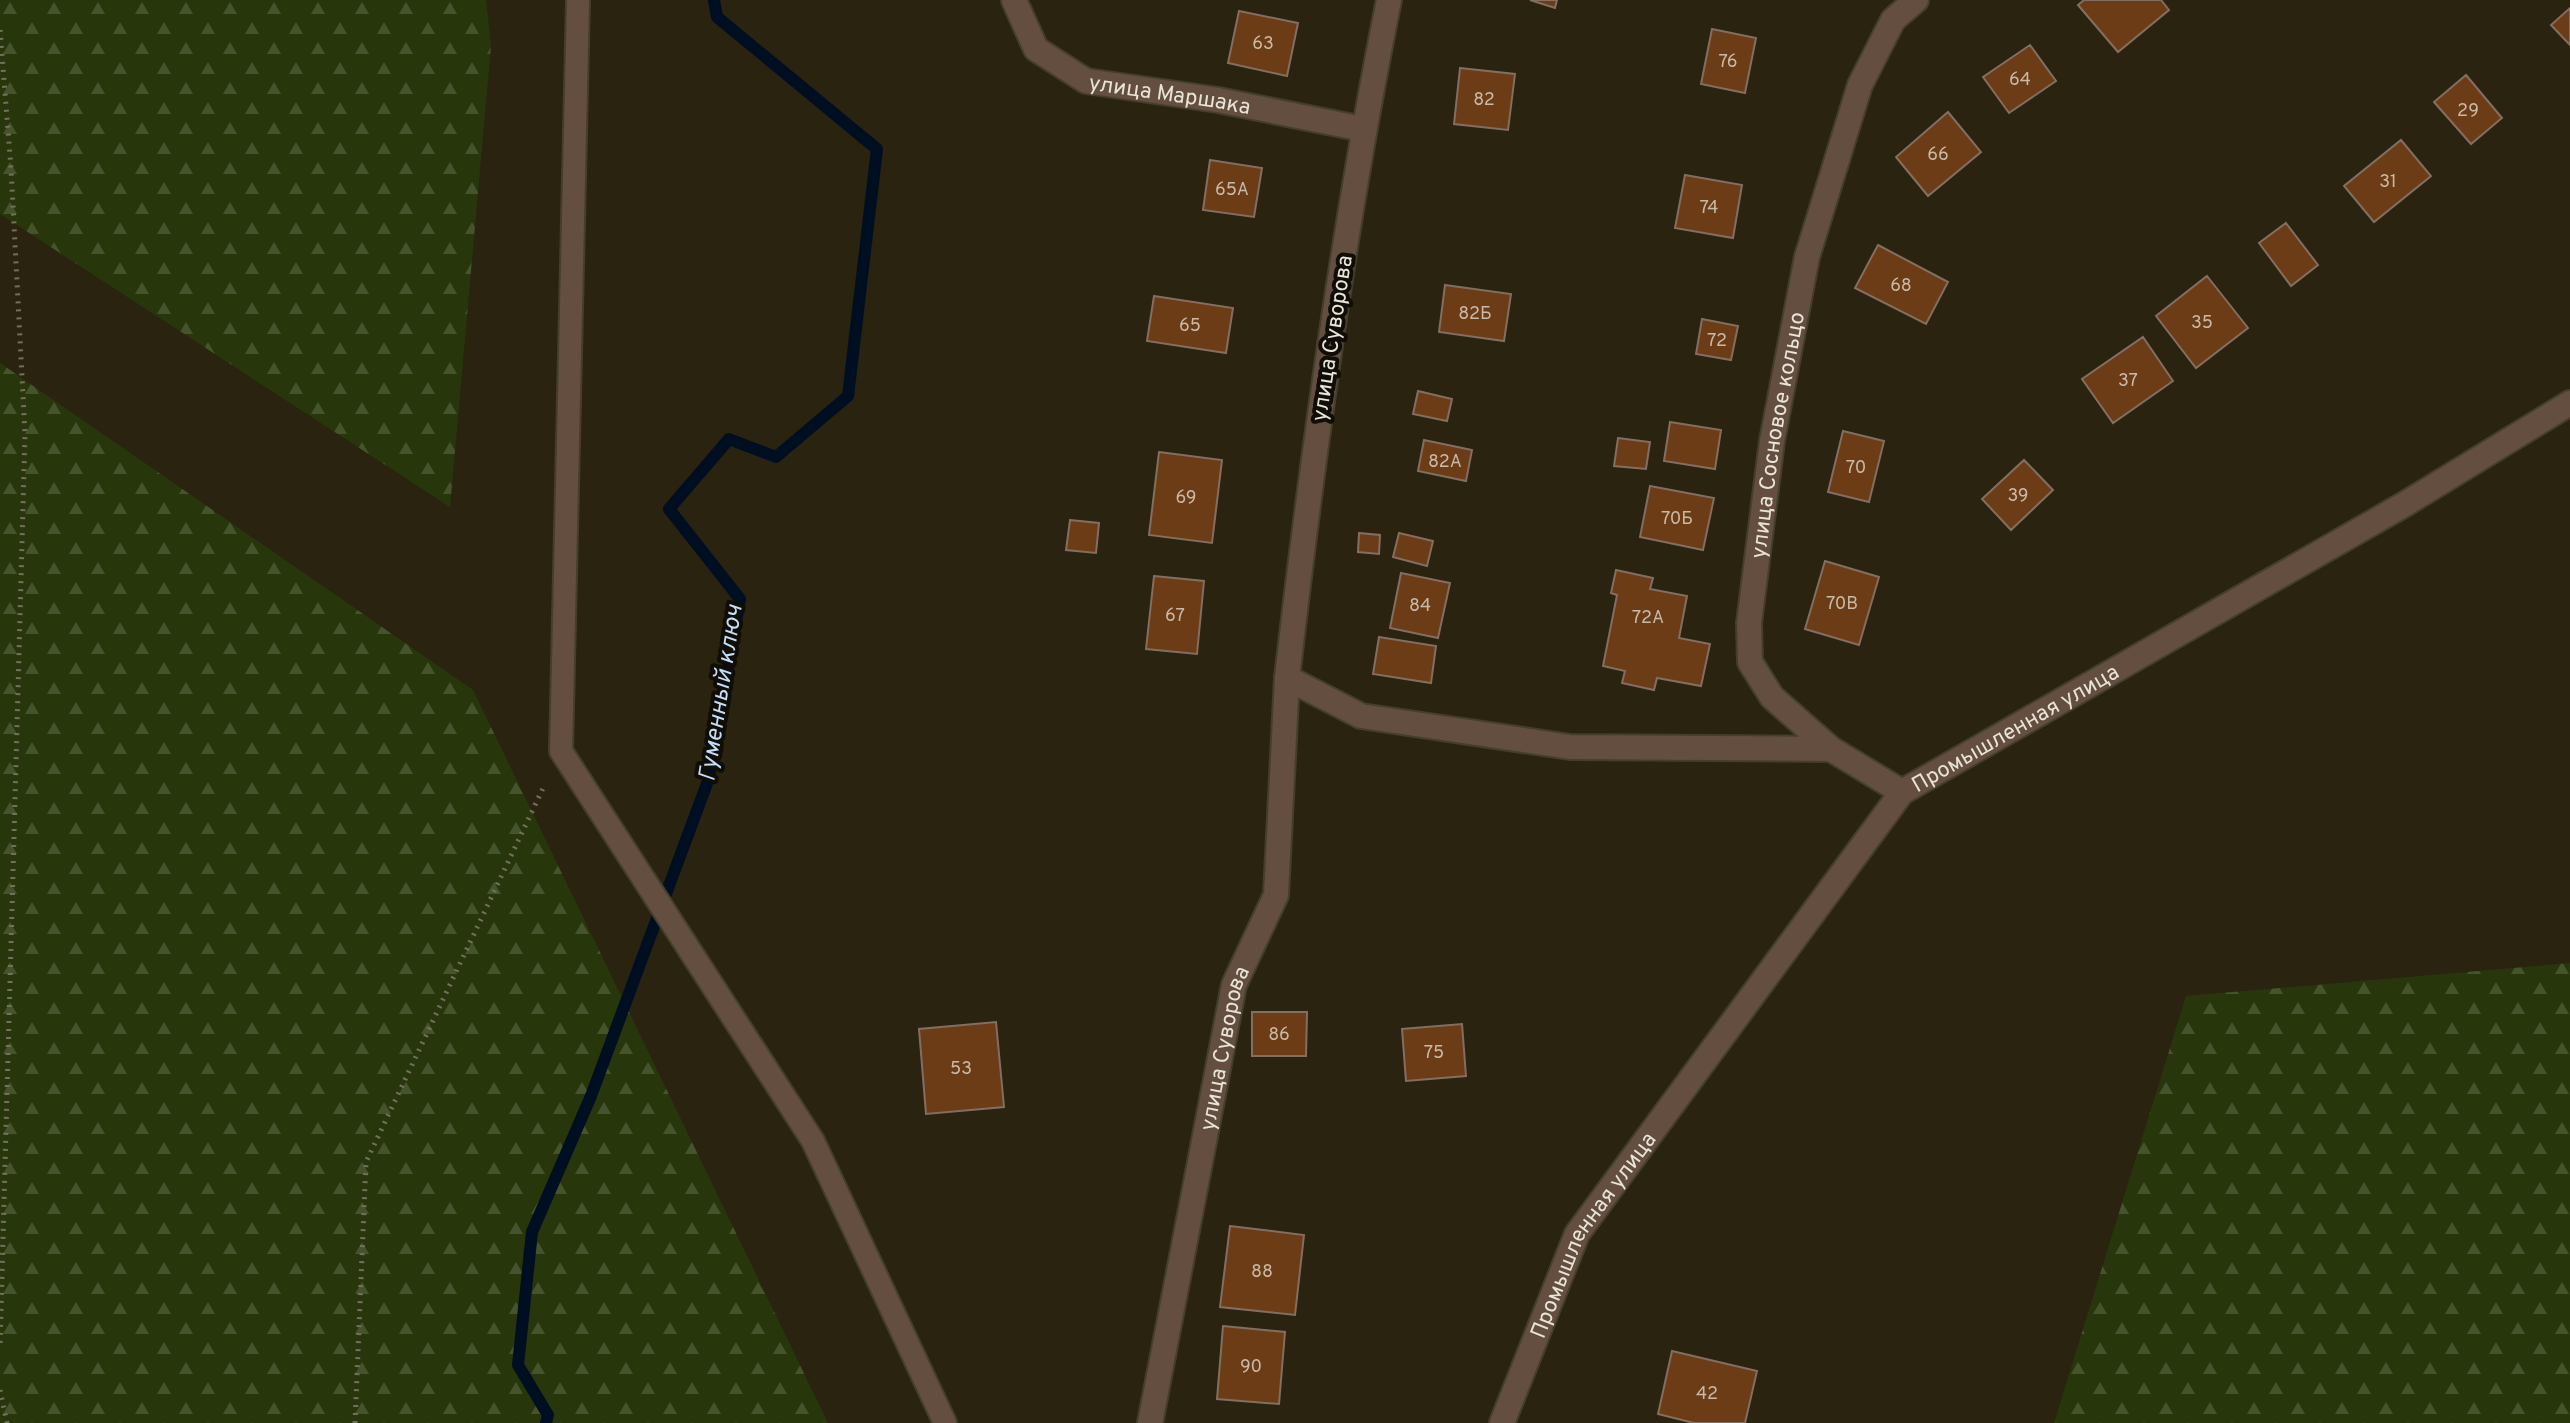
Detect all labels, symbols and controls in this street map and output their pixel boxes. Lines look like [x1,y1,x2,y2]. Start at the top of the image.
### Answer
house number: 63 [1252,33,1274,56]
house number: 76 [1718,51,1738,74]
house number: 64 [2009,69,2031,92]
street label: улица Маршака [1087,71,1253,122]
house number: 82 [1473,89,1495,112]
house number: 29 [2457,100,2479,123]
house number: 66 [1927,144,1949,167]
house number: 31 [2379,171,2397,194]
house number: 65А [1215,179,1249,202]
house number: 74 [1700,197,1718,220]
street label: улица Суворова [1307,253,1360,423]
house number: 68 [1890,275,1912,298]
house number: 82Б [1458,303,1492,326]
street label: улица Сосновое кольцо [1746,310,1812,560]
house number: 35 [2191,312,2213,335]
house number: 65 [1179,315,1201,338]
house number: 72 [1707,330,1727,353]
house number: 37 [2118,370,2138,393]
house number: 82А [1428,451,1462,474]
house number: 70 [1846,457,1866,480]
house number: 39 [2007,485,2029,508]
house number: 69 [1176,487,1196,510]
house number: 70Б [1661,508,1693,531]
house number: 70В [1826,593,1858,616]
house number: 84 [1409,595,1431,618]
water label: Гуменный ключ [693,602,751,784]
house number: 67 [1165,605,1185,628]
house number: 72А [1632,607,1664,630]
street label: Промышленная улица [1908,660,2125,800]
street label: улица Суворова [1195,962,1257,1133]
house number: 86 [1268,1024,1290,1047]
house number: 75 [1424,1042,1444,1065]
house number: 53 [950,1058,972,1081]
street label: Промышленная улица [1526,1128,1663,1343]
house number: 88 [1251,1261,1273,1284]
house number: 90 [1240,1356,1262,1379]
house number: 42 [1696,1383,1718,1406]

